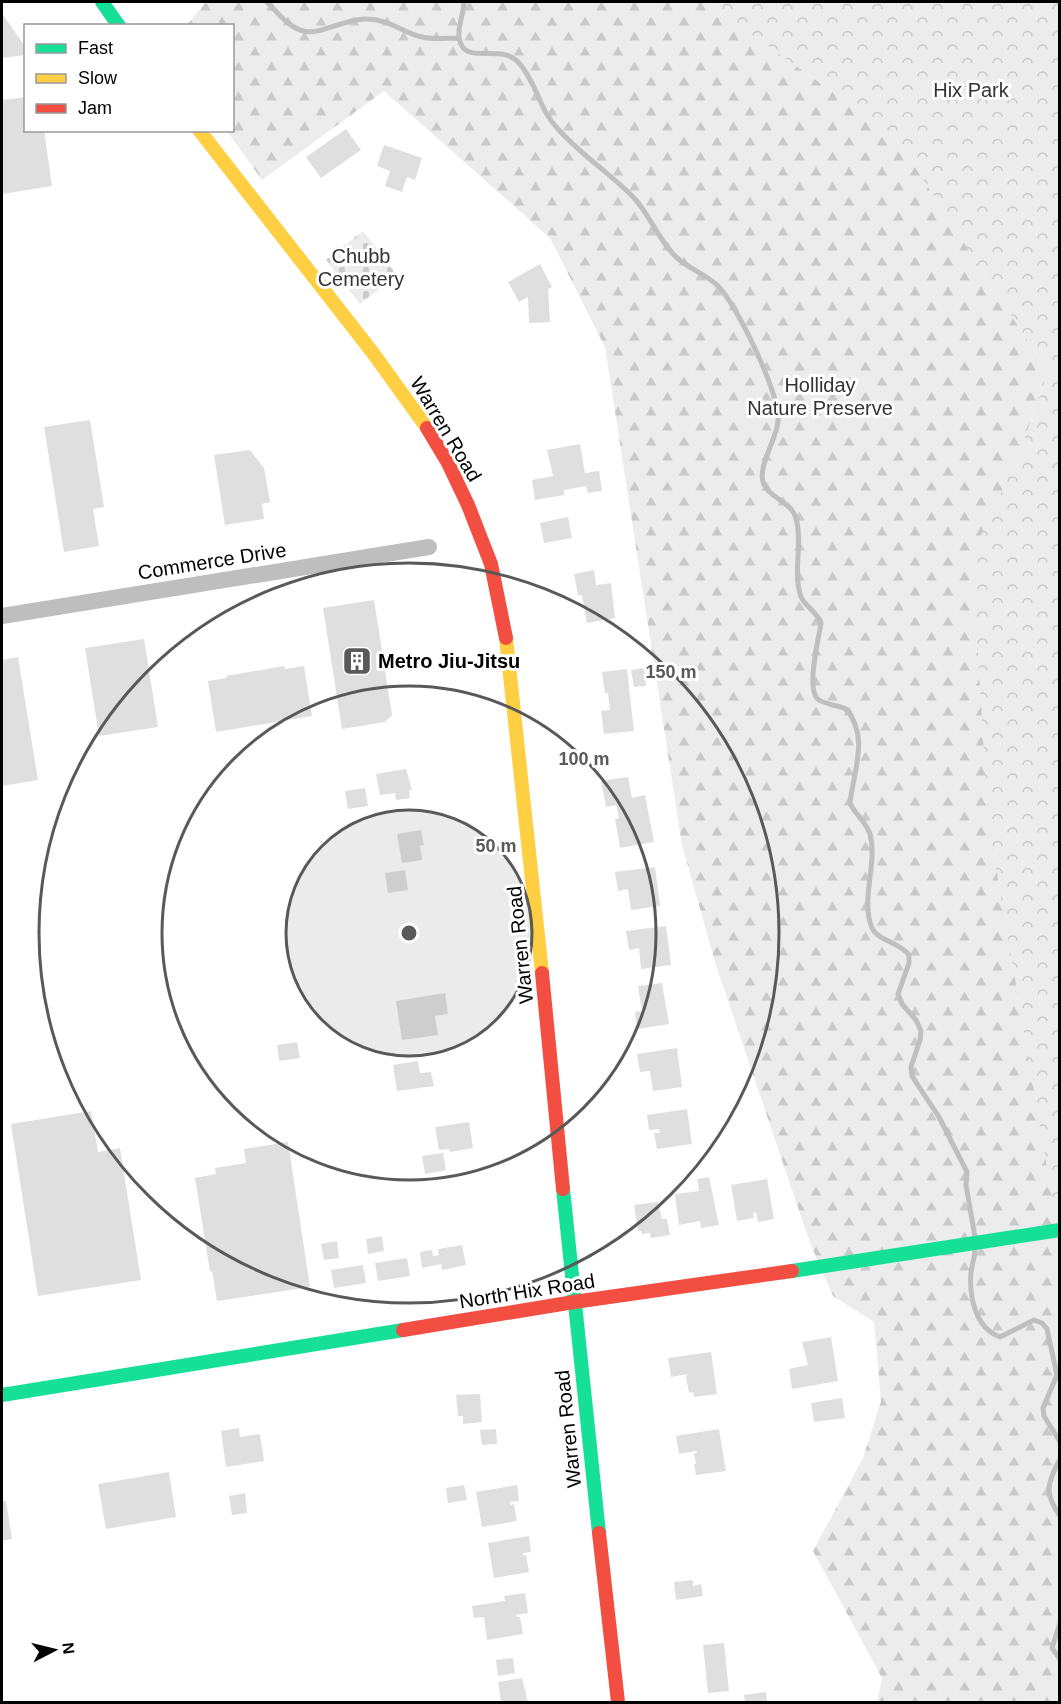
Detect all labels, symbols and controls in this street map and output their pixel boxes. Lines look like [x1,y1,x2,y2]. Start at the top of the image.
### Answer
legend [24,24,234,132]
text: Fast [78,38,113,58]
text: Slow [78,68,118,88]
park label: Hix Park [933,79,1010,101]
text: Jam [78,98,112,118]
park label: Chubb Cemetery [318,245,404,290]
street label: Warren Road [406,373,486,485]
park label: Holliday Nature Preserve [747,374,893,419]
street label: Commerce Drive [136,538,288,584]
building icon: Metro Jiu-Jitsu [341,645,373,677]
place label: Metro Jiu-Jitsu [378,650,520,672]
text: 150 m [645,662,697,682]
text: 100 m [558,749,610,769]
text: 50 m [475,836,517,856]
street label: Warren Road [503,885,537,1005]
centre of rings [399,923,419,943]
street label: North Hix Road [458,1269,596,1313]
street label: Warren Road [551,1369,585,1489]
north arrow [24,1620,84,1680]
text: N [59,1641,78,1655]

